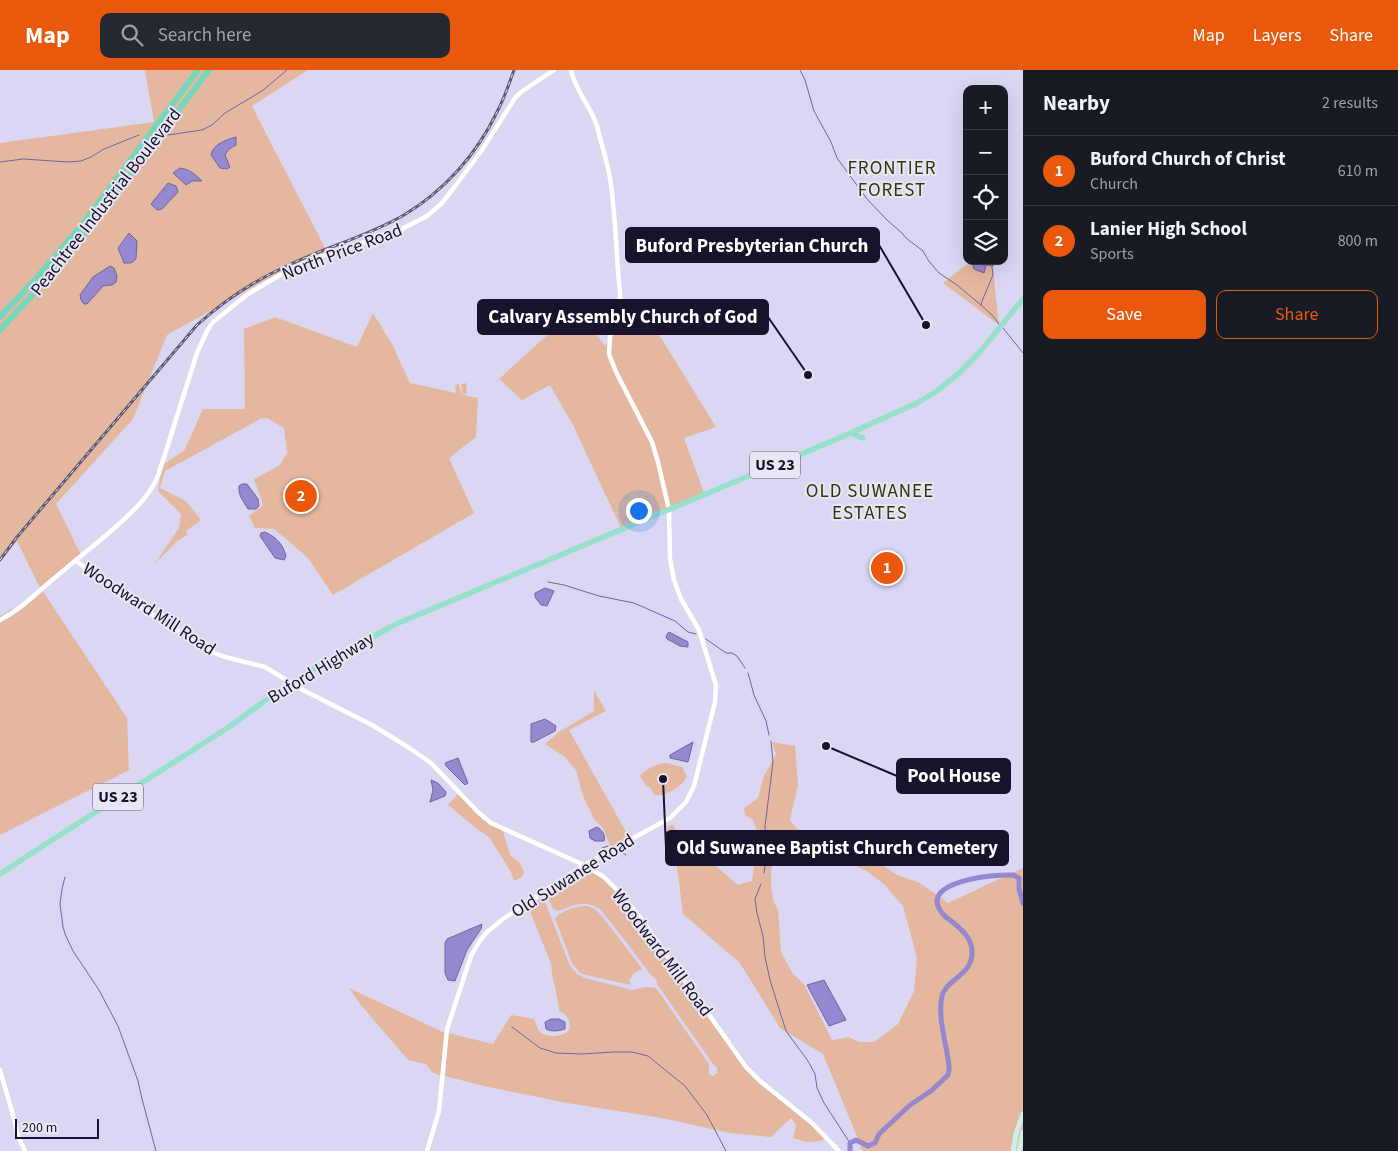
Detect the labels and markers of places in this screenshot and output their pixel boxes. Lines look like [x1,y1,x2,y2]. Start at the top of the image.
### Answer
callout: Buford Presbyterian Church [626,228,879,262]
callout: Calvary Assembly Church of God [478,300,768,334]
pin: 2 [285,477,317,515]
pin: 1 [871,549,903,587]
callout: Pool House [897,759,1010,793]
callout: Old Suwanee Baptist Church Cemetery [666,831,1008,865]

